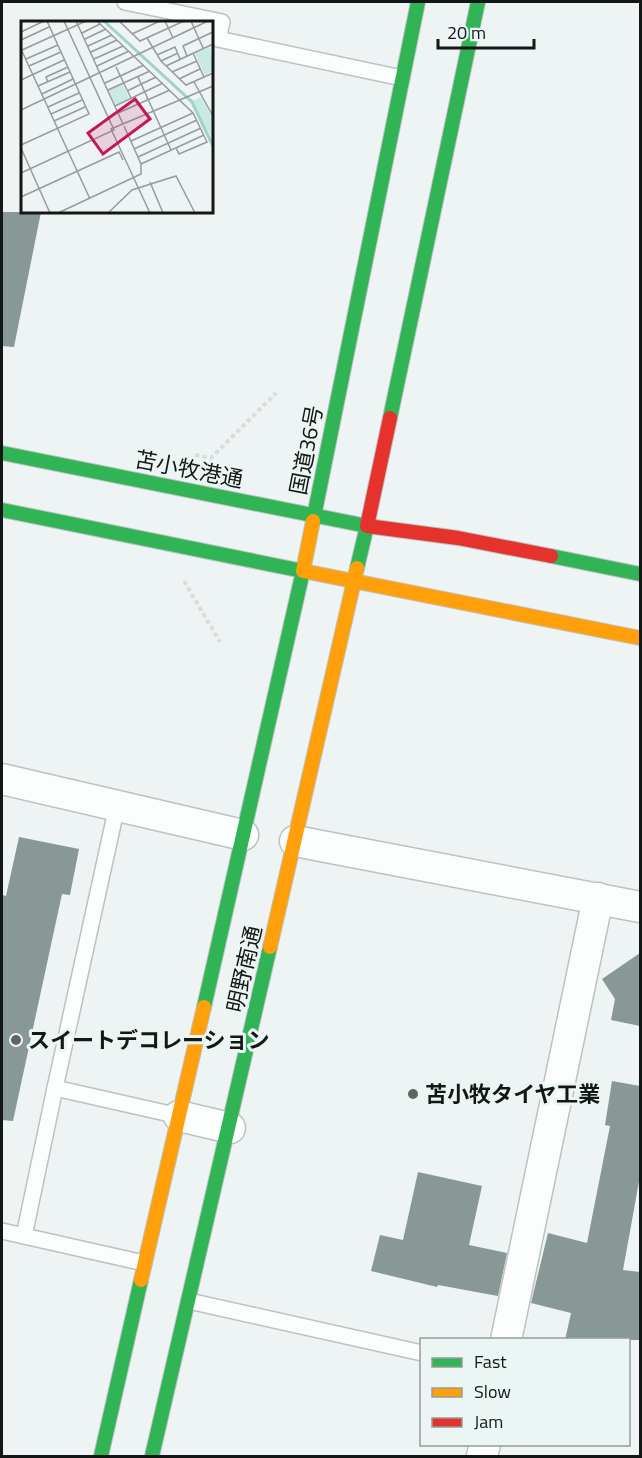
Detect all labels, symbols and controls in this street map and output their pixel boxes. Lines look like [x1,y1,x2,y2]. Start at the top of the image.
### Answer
scale bar [438,12,534,50]
text: 20 m [447,19,486,46]
inset map [21,21,213,213]
street label: 国道36号 [281,402,331,498]
street label: 苫小牧港通 [132,442,246,496]
street label: 明野南通 [218,922,270,1016]
place label: スイートデコレーション [28,1023,270,1057]
marker: スイートデコレーション [9,1033,23,1047]
place label: 苫小牧タイヤ工業 [425,1077,600,1111]
marker: 苫小牧タイヤ工業 [406,1087,420,1101]
legend [420,1338,630,1446]
text: Fast [474,1348,507,1375]
text: Slow [474,1378,511,1405]
text: Jam [474,1408,503,1435]

